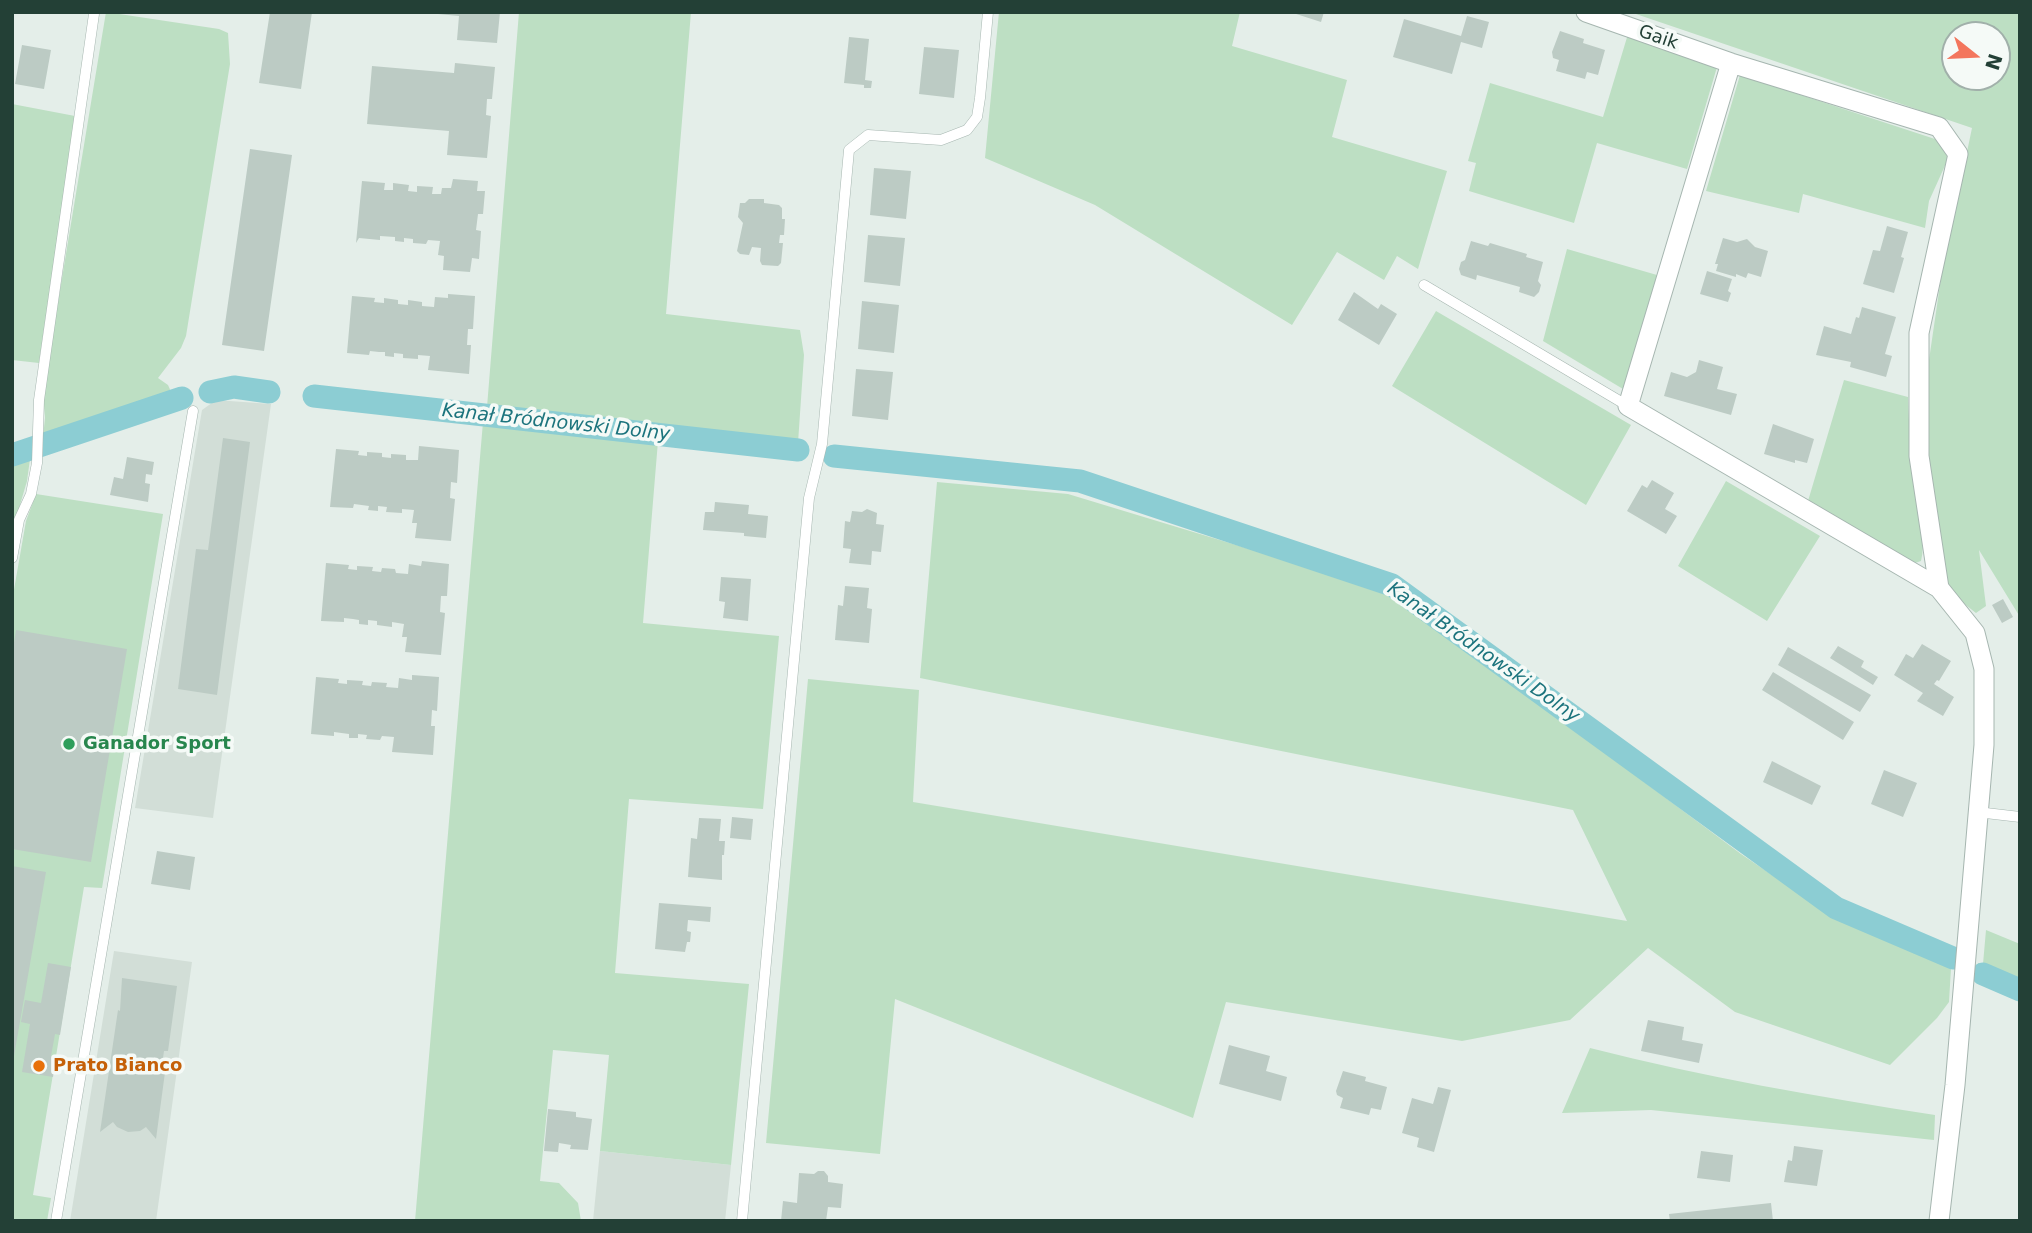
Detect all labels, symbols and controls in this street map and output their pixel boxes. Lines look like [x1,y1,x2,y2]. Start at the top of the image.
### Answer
street label: Gaik [1635,21,1681,55]
north arrow [1941,21,2011,91]
text: N [1981,51,2007,73]
water label: Kanał Bródnowski Dolny [441,400,671,446]
water label: Kanał Bródnowski Dolny [1383,578,1583,728]
place label: Ganador Sport [83,733,231,755]
marker: Ganador Sport [61,736,77,752]
place label: Prato Bianco [53,1055,182,1077]
marker: Prato Bianco [31,1058,47,1074]

